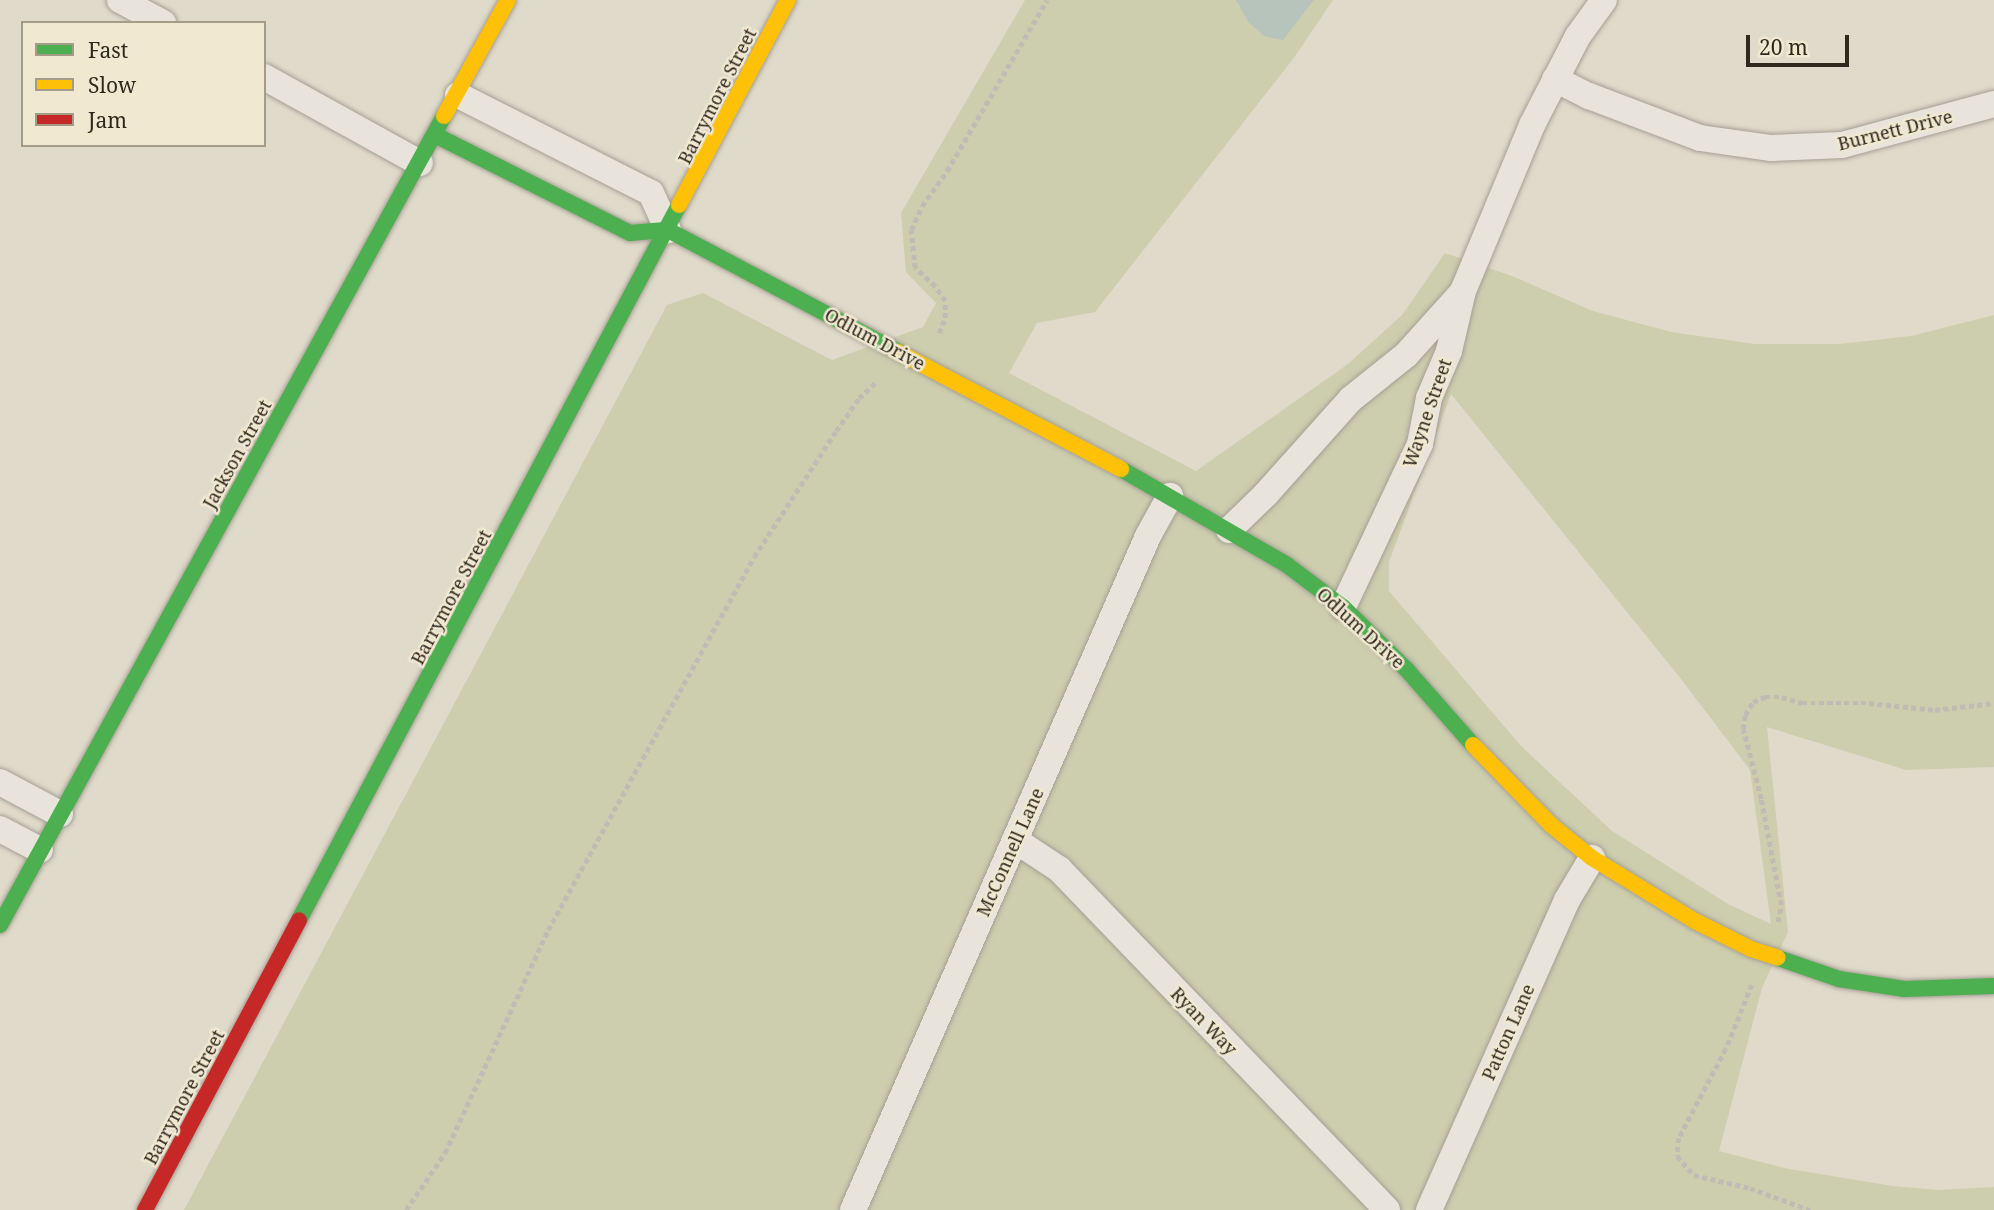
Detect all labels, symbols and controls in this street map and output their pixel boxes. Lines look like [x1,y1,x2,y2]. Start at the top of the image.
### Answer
legend [21,21,266,147]
scale bar [1749,21,1852,65]
street label: Barrymore Street [673,25,761,167]
text: 20 m [1759,33,1808,61]
text: Fast [88,36,128,64]
text: Slow [88,71,136,99]
street label: Burnett Drive [1835,105,1955,155]
text: Jam [88,106,127,134]
street label: Odlum Drive [821,304,929,374]
street label: Wayne Street [1398,356,1456,470]
street label: Jackson Street [198,396,276,512]
street label: Barrymore Street [406,526,496,668]
street label: Odlum Drive [1313,583,1409,673]
street label: McConnell Lane [972,784,1048,920]
street label: Patton Lane [1477,981,1539,1083]
street label: Ryan Way [1167,983,1241,1059]
street label: Barrymore Street [139,1026,229,1168]

